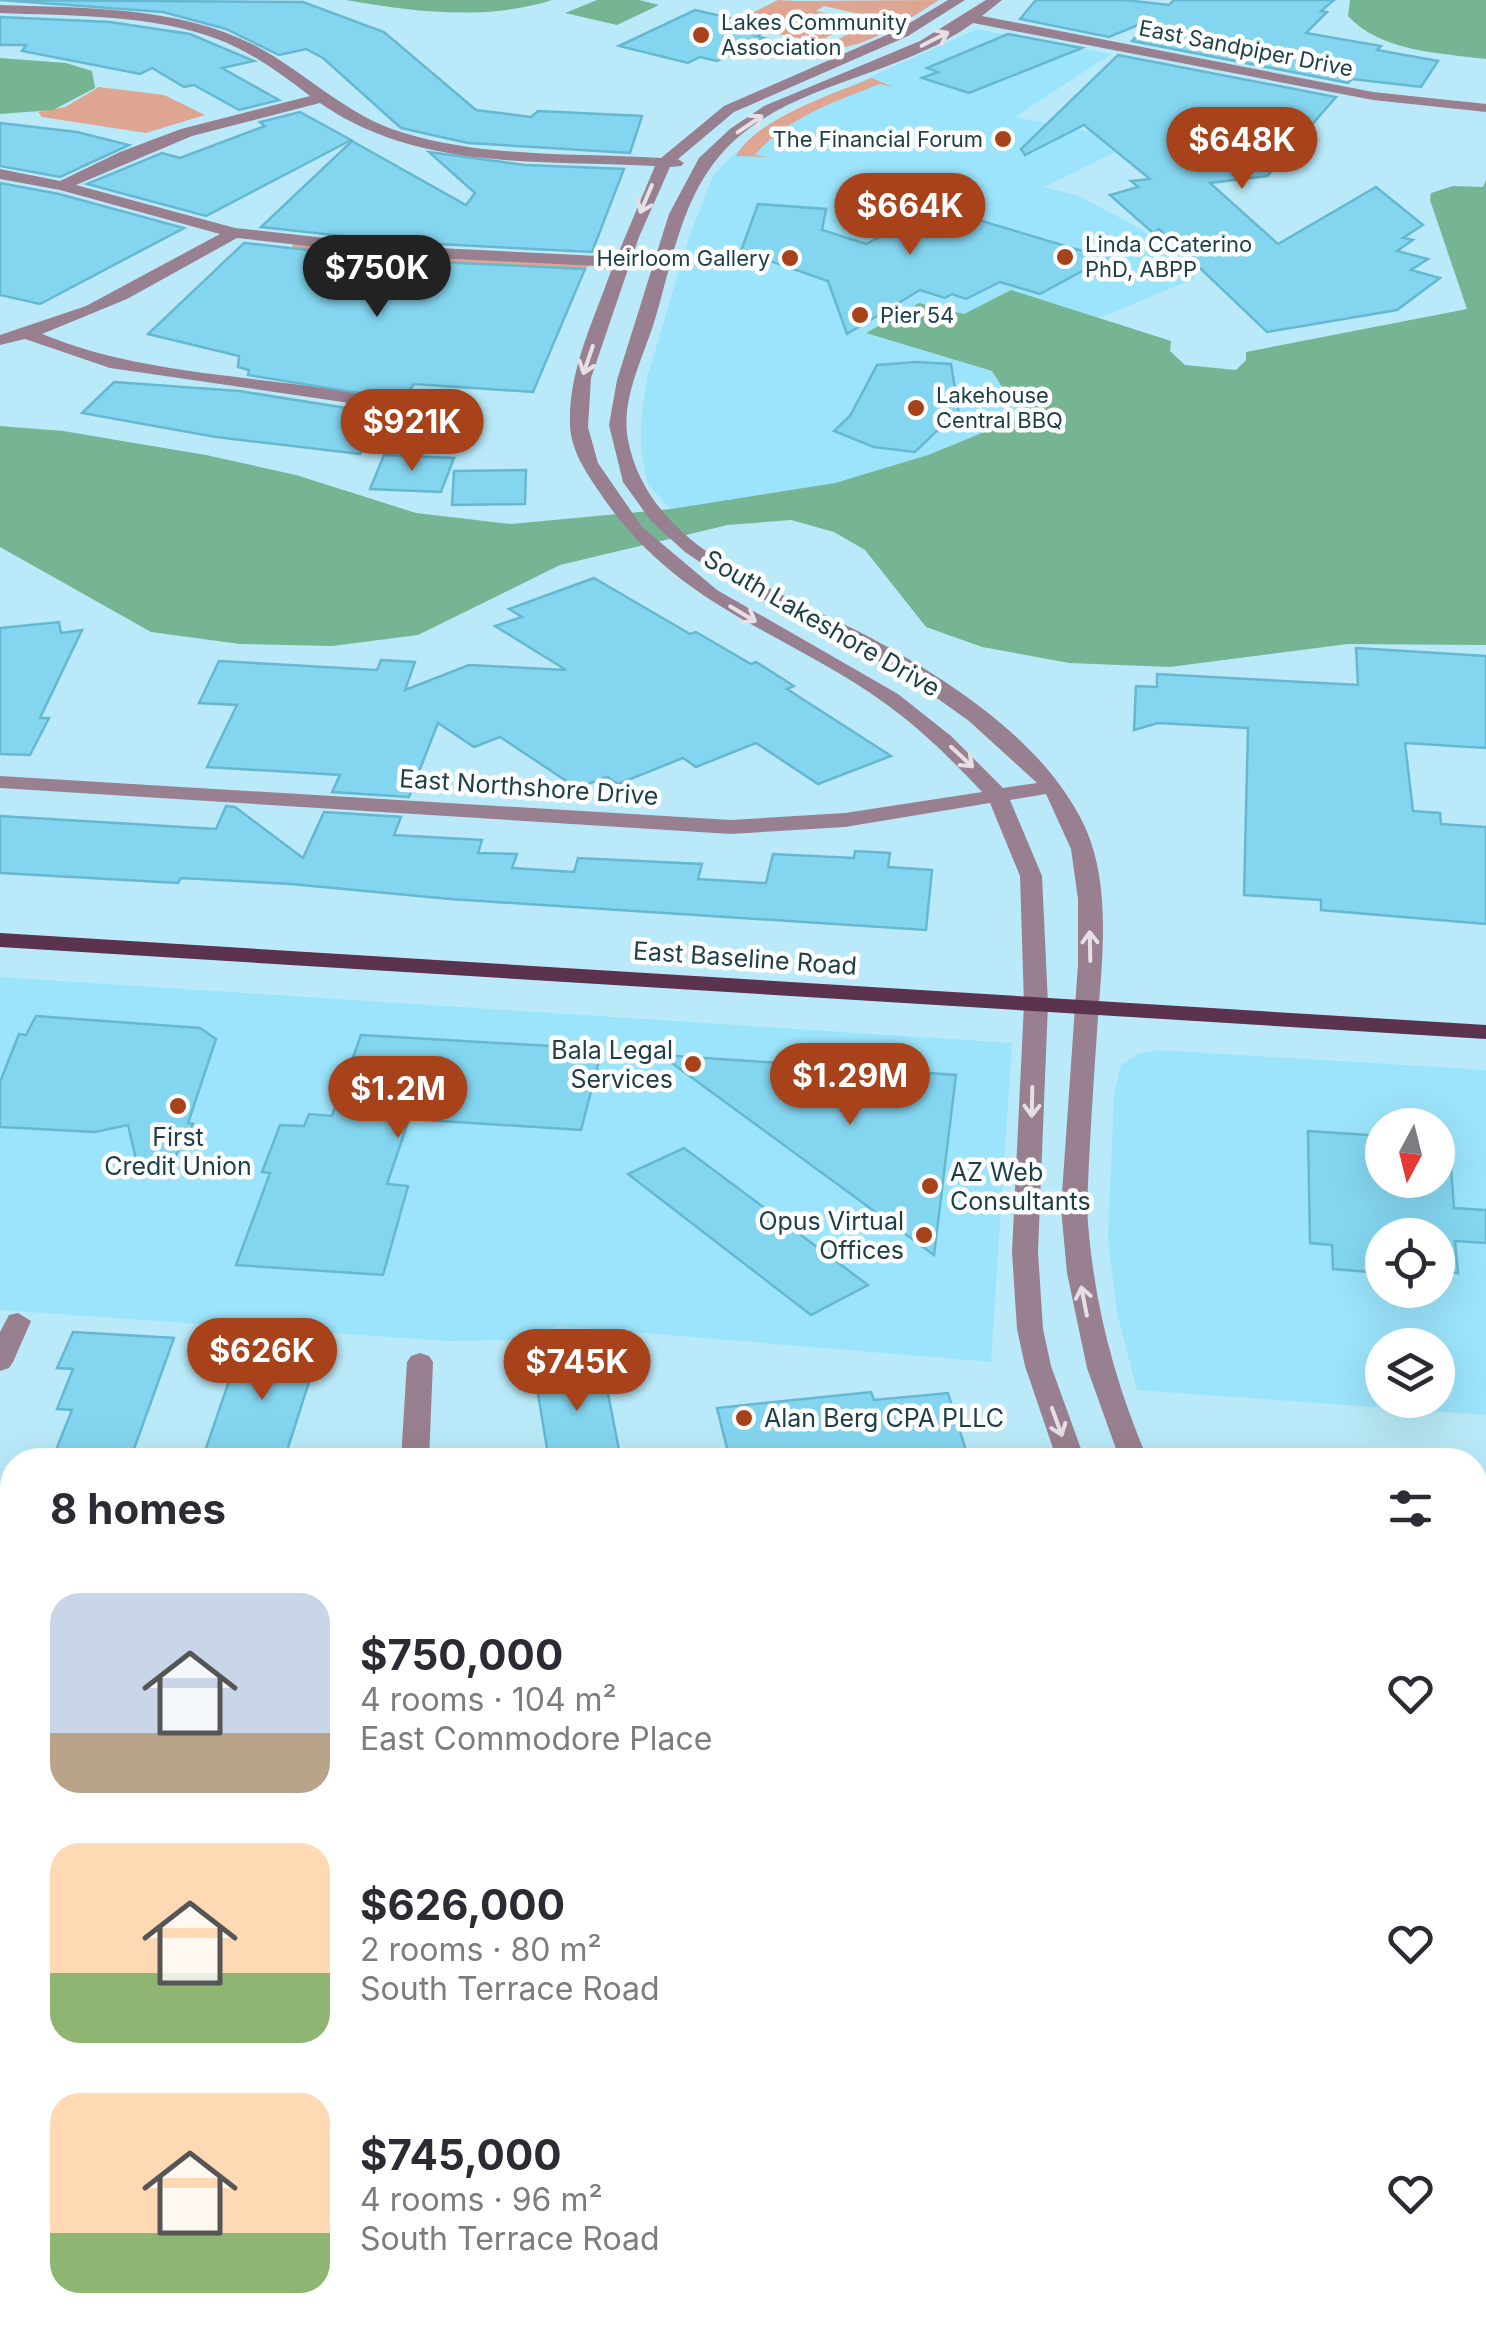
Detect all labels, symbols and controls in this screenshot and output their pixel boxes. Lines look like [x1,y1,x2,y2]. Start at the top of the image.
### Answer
place label: Lakes Community Association [721,9,907,60]
street label: East Sandpiper Drive [1137,14,1355,82]
marker: Lakes Community Association [690,24,712,46]
one-way arrow [920,29,949,48]
pin: $648K [1172,107,1312,192]
one-way arrow [735,114,763,135]
text: $648K [1188,120,1296,159]
place label: The Financial Forum [772,126,983,152]
marker: The Financial Forum [992,128,1014,150]
pin: $664K [840,173,980,258]
one-way arrow [636,183,654,213]
text: $664K [856,186,964,225]
place label: Linda CCaterino PhD, ABPP [1085,231,1252,282]
pin: $750K [307,235,447,320]
place label: Heirloom Gallery [596,245,770,271]
marker: Linda CCaterino PhD, ABPP [1054,246,1076,268]
marker: Heirloom Gallery [779,247,801,269]
text: $750K [325,248,429,287]
place label: Pier 54 [880,302,954,328]
marker: Pier 54 [849,304,871,326]
one-way arrow [578,344,596,376]
place label: Lakehouse Central BBQ [936,382,1063,433]
pin: $921K [342,389,482,474]
marker: Lakehouse Central BBQ [905,397,927,419]
text: $921K [363,402,461,441]
street label: South Lakeshore Drive [699,543,945,703]
one-way arrow [728,604,757,624]
one-way arrow [949,745,974,768]
street label: East Northshore Drive [398,763,660,811]
one-way arrow [1080,930,1100,962]
street label: East Baseline Road [632,935,858,981]
place label: Bala Legal Services [551,1035,673,1094]
pin: $1.29M [769,1043,931,1128]
marker: Bala Legal Services [682,1053,704,1075]
pin: $1.2M [328,1056,468,1141]
text: $1.29M [792,1056,908,1095]
text: $1.2M [350,1069,446,1108]
one-way arrow [1022,1085,1041,1117]
marker: First Credit Union [167,1095,189,1117]
north arrow [1365,1108,1455,1198]
map controls [1365,1108,1455,1418]
place label: First Credit Union [104,1122,252,1181]
place label: AZ Web Consultants [950,1157,1091,1216]
marker: AZ Web Consultants [919,1175,941,1197]
place label: Opus Virtual Offices [758,1206,904,1265]
button: locate [1365,1218,1455,1308]
marker: Opus Virtual Offices [913,1224,935,1246]
one-way arrow [1073,1286,1092,1318]
pin: $626K [192,1318,332,1403]
button: layers [1365,1328,1455,1418]
pin: $745K [507,1329,647,1414]
text: $626K [209,1331,315,1370]
text: $745K [526,1342,628,1381]
place label: Alan Berg CPA PLLC [764,1403,1004,1433]
one-way arrow [1049,1406,1067,1437]
marker: Alan Berg CPA PLLC [733,1407,755,1429]
icon: filters [1383,1481,1438,1536]
text: 8 homes [50,1483,226,1534]
text: $750,000 [360,1629,563,1680]
icon: home [130,1633,250,1753]
icon: heart [1383,1666,1438,1721]
text: 4 rooms · 104 m² [360,1680,617,1719]
text: East Commodore Place [360,1719,712,1758]
text: $626,000 [360,1879,565,1930]
icon: home [130,1883,250,2003]
icon: heart [1383,1916,1438,1971]
text: 2 rooms · 80 m² [360,1930,602,1969]
text: South Terrace Road [360,1969,660,2008]
text: $745,000 [360,2129,562,2180]
icon: home [130,2133,250,2253]
icon: heart [1383,2166,1438,2221]
text: 4 rooms · 96 m² [360,2180,603,2219]
text: South Terrace Road [360,2219,660,2258]

